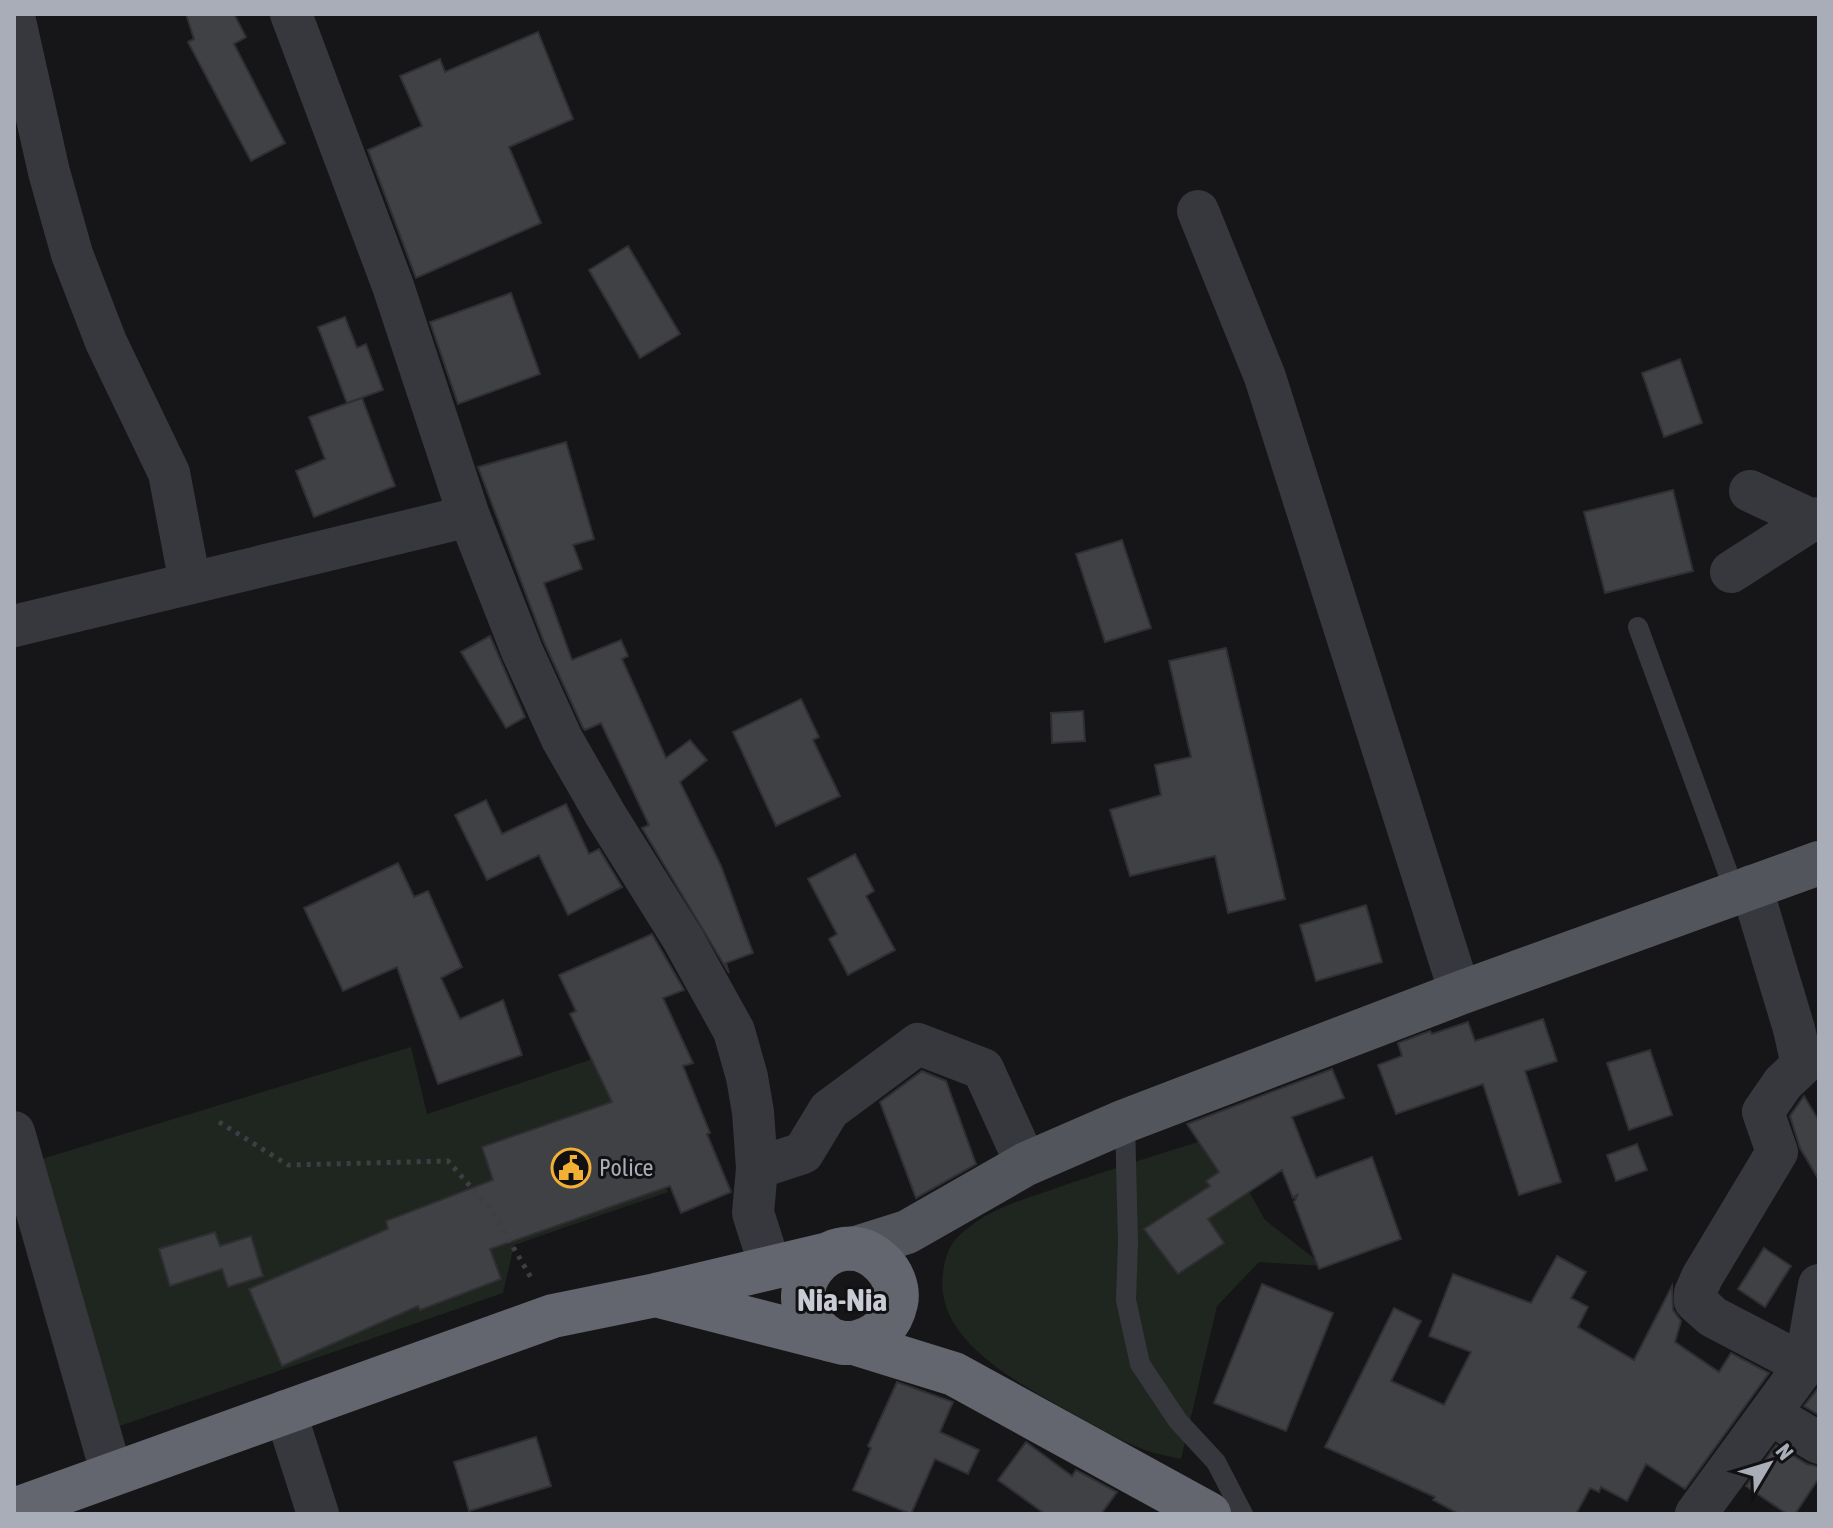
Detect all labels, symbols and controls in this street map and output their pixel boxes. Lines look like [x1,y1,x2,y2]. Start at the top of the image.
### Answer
public building icon: Police [550,1147,592,1189]
place label: Police [599,1154,653,1181]
district label: Nia-Nia [797,1281,887,1318]
north arrow [1729,1424,1809,1504]
text: N [1771,1439,1799,1465]

